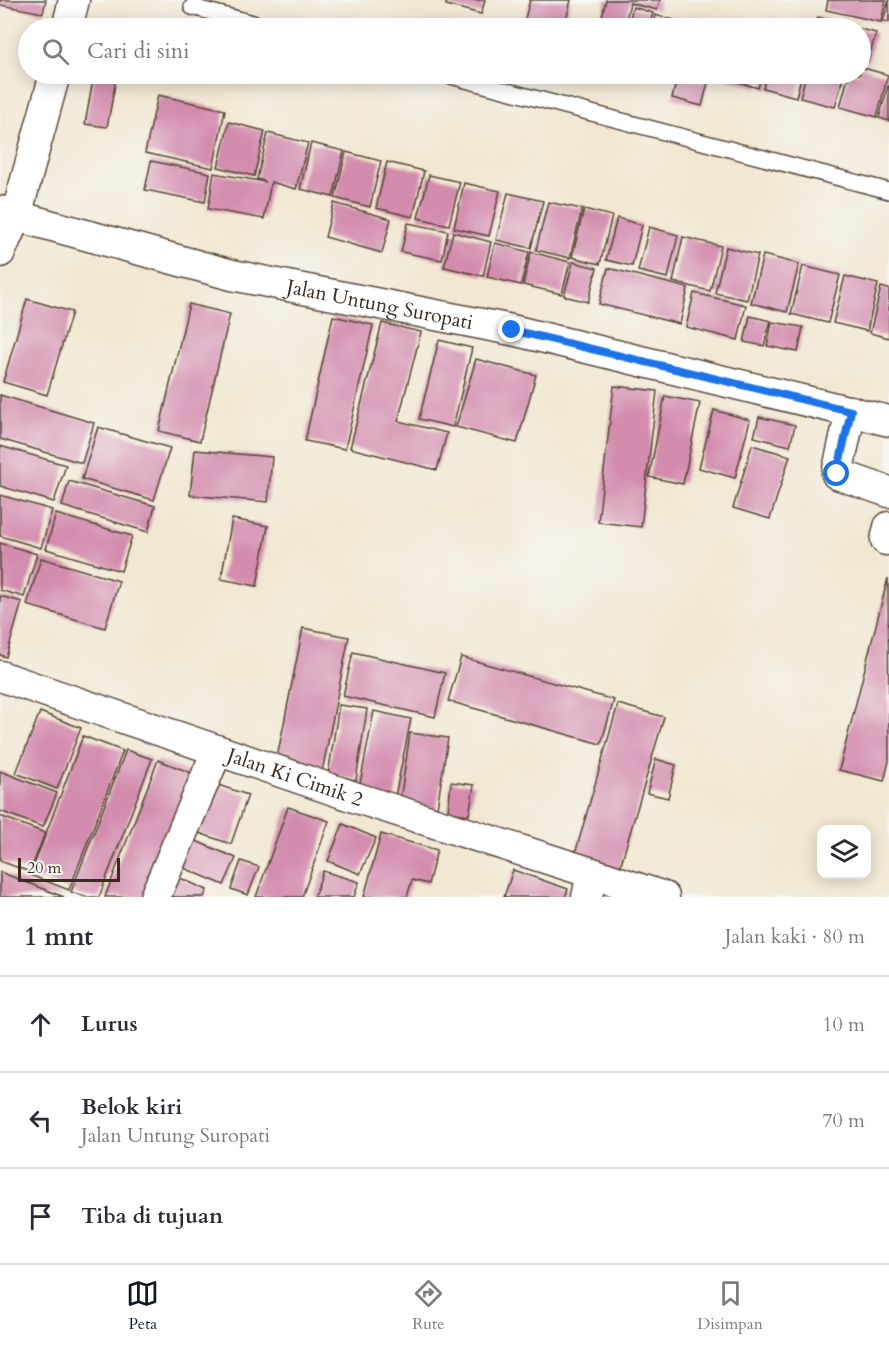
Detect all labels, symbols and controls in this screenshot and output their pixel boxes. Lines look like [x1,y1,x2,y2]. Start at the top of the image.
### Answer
search box [18,18,871,84]
icon: search [39,35,72,68]
text: Cari di sini [87,36,190,66]
street label: Jalan Untung Suropati [281,272,476,336]
route end [498,316,524,342]
route start [823,460,849,486]
street label: Jalan Ki Cimik 2 [221,741,366,813]
map controls [817,825,871,879]
button: layers [817,825,871,879]
scale bar [18,855,120,882]
text: 20 m [27,857,61,879]
text: 1 mnt [24,919,93,954]
text: Jalan kaki · 80 m [725,923,865,950]
icon: ahead [24,1008,57,1041]
text: Lurus [81,1009,138,1039]
text: 10 m [822,1011,865,1038]
text: Belok kiri [81,1092,182,1122]
icon: left [24,1104,57,1137]
text: 70 m [822,1107,865,1134]
text: Jalan Untung Suropati [81,1122,270,1149]
icon: arrive [24,1200,57,1233]
text: Tiba di tujuan [81,1201,223,1231]
tab: Peta [126,1277,159,1335]
tab: Rute [412,1277,445,1335]
tab: Disimpan [697,1277,763,1335]

